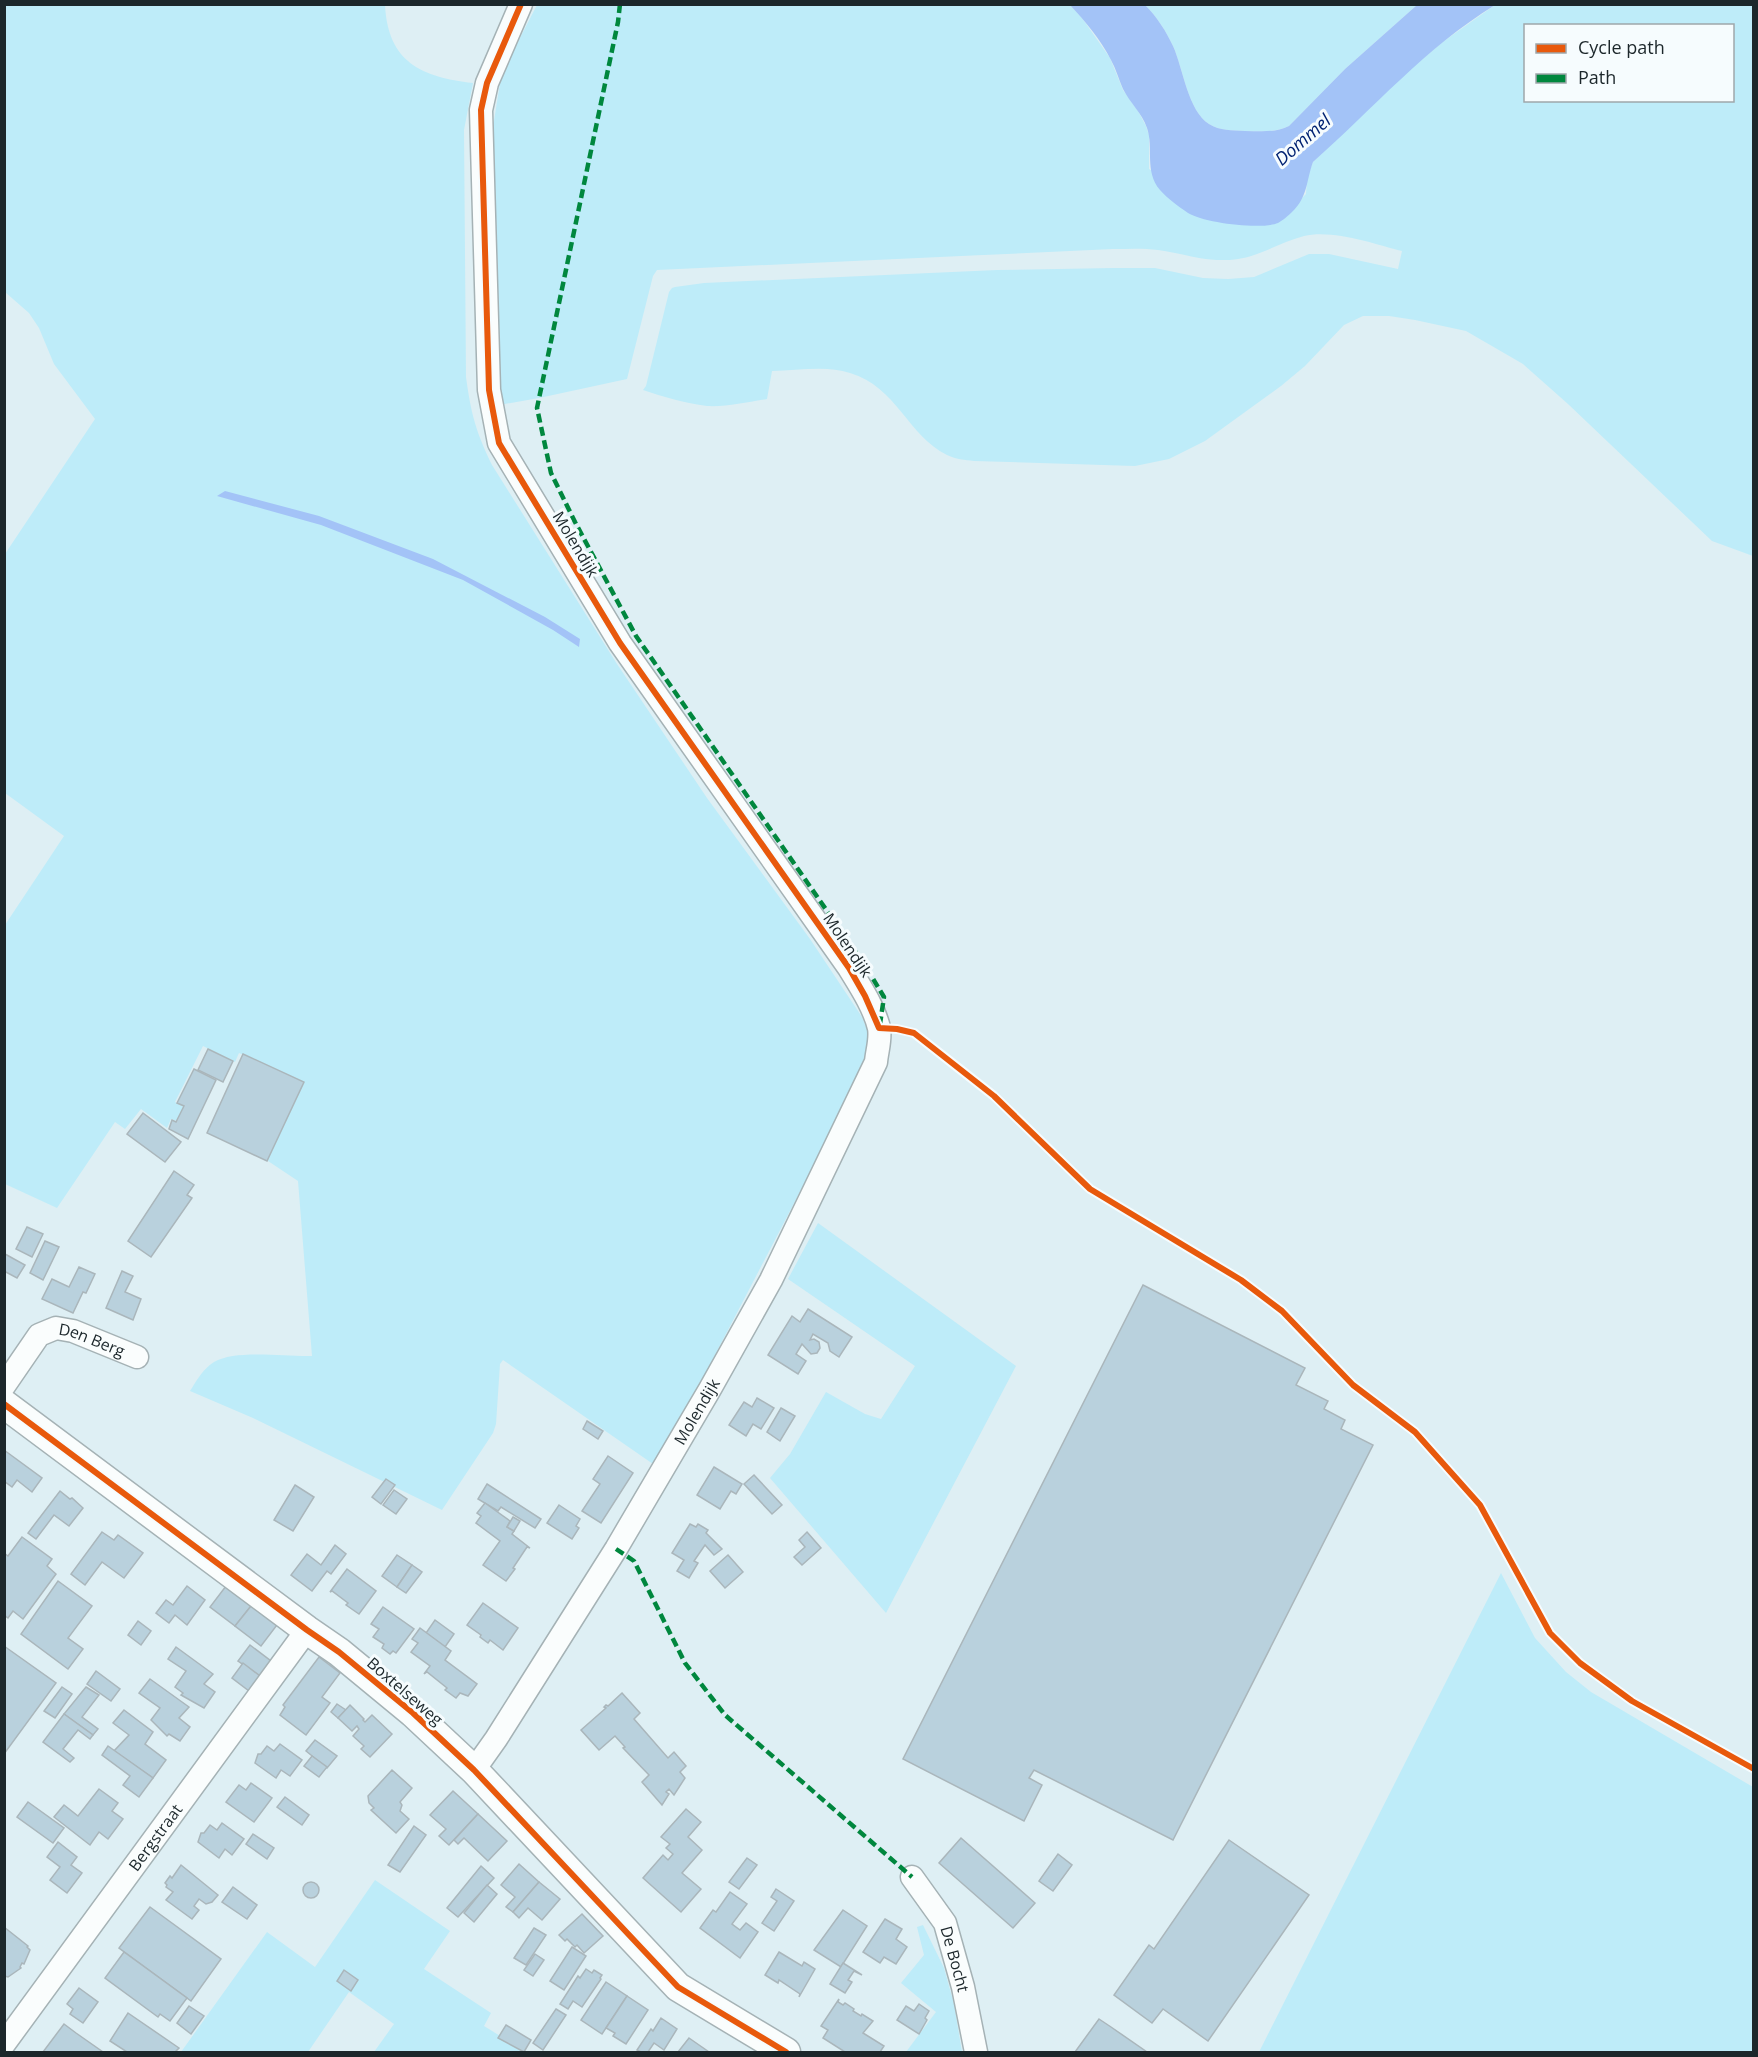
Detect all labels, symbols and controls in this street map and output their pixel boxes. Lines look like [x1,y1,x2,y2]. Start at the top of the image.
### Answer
legend [1524,24,1734,102]
text: Cycle path [1578,35,1665,59]
text: Path [1578,65,1616,89]
water label: Dommel [1269,108,1336,170]
street label: Molendijk [548,507,605,582]
street label: Molendijk [818,909,878,982]
street label: Den Berg [57,1318,128,1362]
street label: Molendijk [669,1374,725,1449]
street label: Boxtelseweg [362,1652,448,1730]
street label: Bergstraat [123,1799,187,1875]
street label: De Bocht [935,1923,975,1994]

